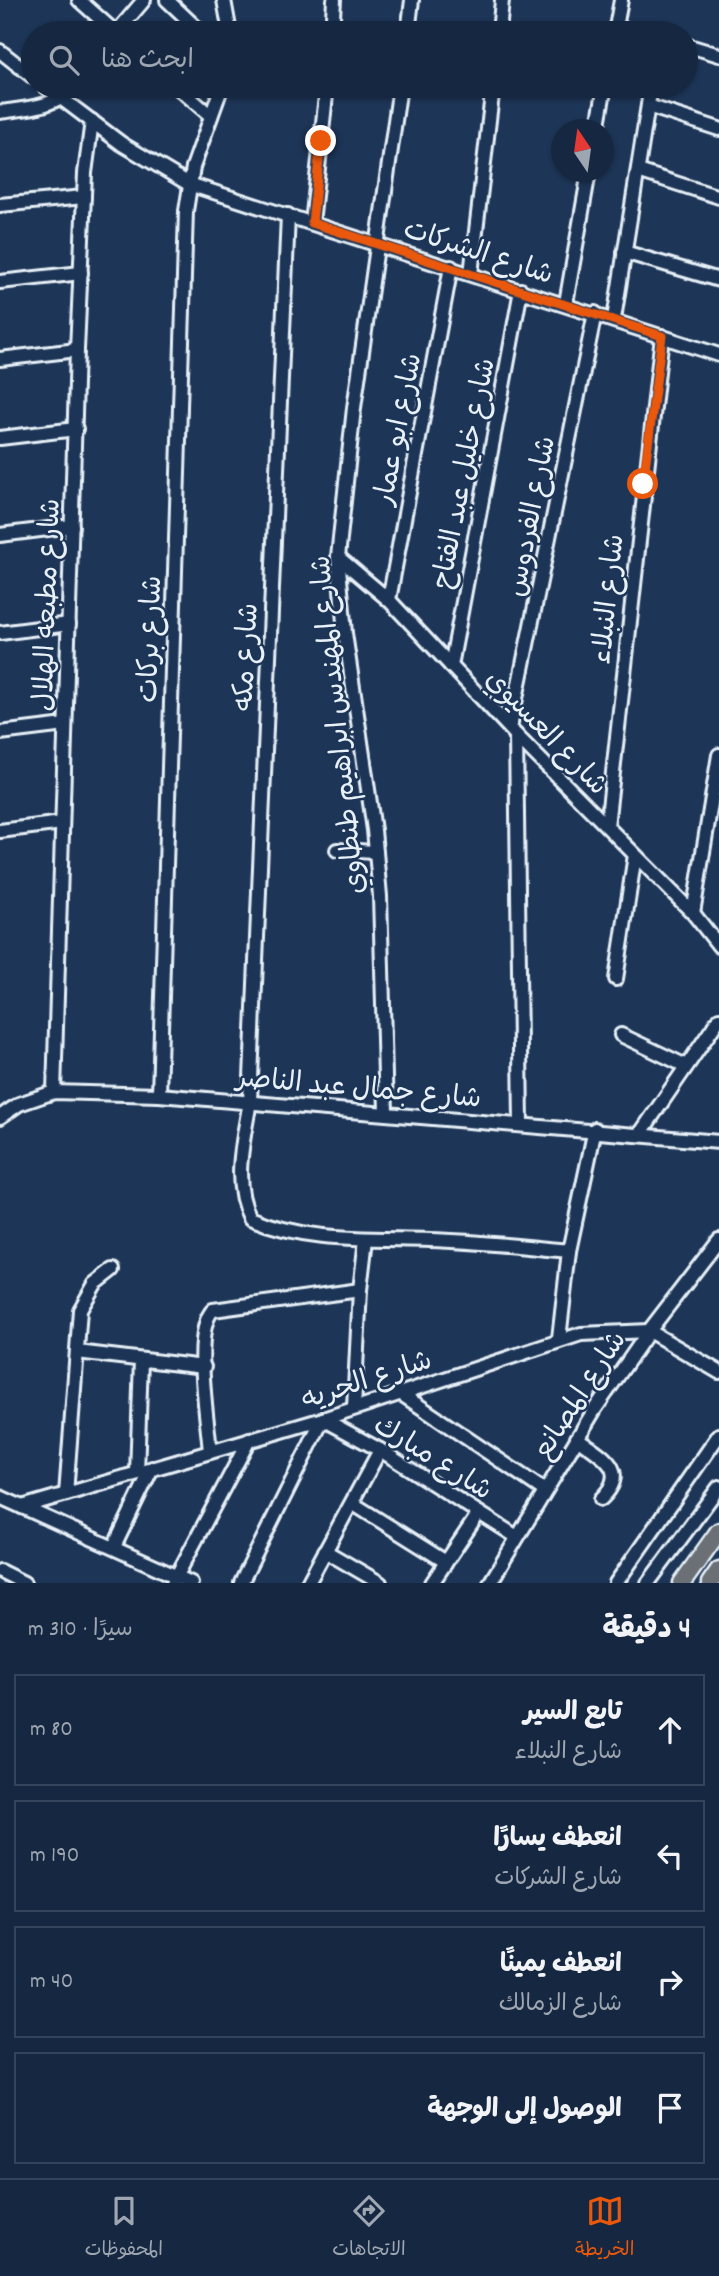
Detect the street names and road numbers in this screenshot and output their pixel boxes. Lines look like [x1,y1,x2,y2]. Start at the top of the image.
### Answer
street label: شارع الشركات [397,212,558,298]
street label: شارع ابو عمار [366,350,435,511]
street label: شارع خليل عبد الفتاح [425,355,509,593]
street label: شارع الفردوس [499,433,569,601]
street label: شارع مطبعه الهلال [26,498,74,712]
street label: شارع النبلاء [584,532,638,667]
street label: شارع المهندس ابراهيم طنطاوي [303,553,379,896]
street label: شارع بركات [131,575,175,703]
street label: شارع مكه [226,602,272,712]
street label: شارع العسيوي [474,662,615,807]
street label: شارع جمال عبد الناصر [232,1060,483,1122]
street label: شارع المصانع [526,1324,639,1469]
street label: شارع الحريه [297,1343,438,1423]
street label: شارع مبارك [364,1408,499,1513]

